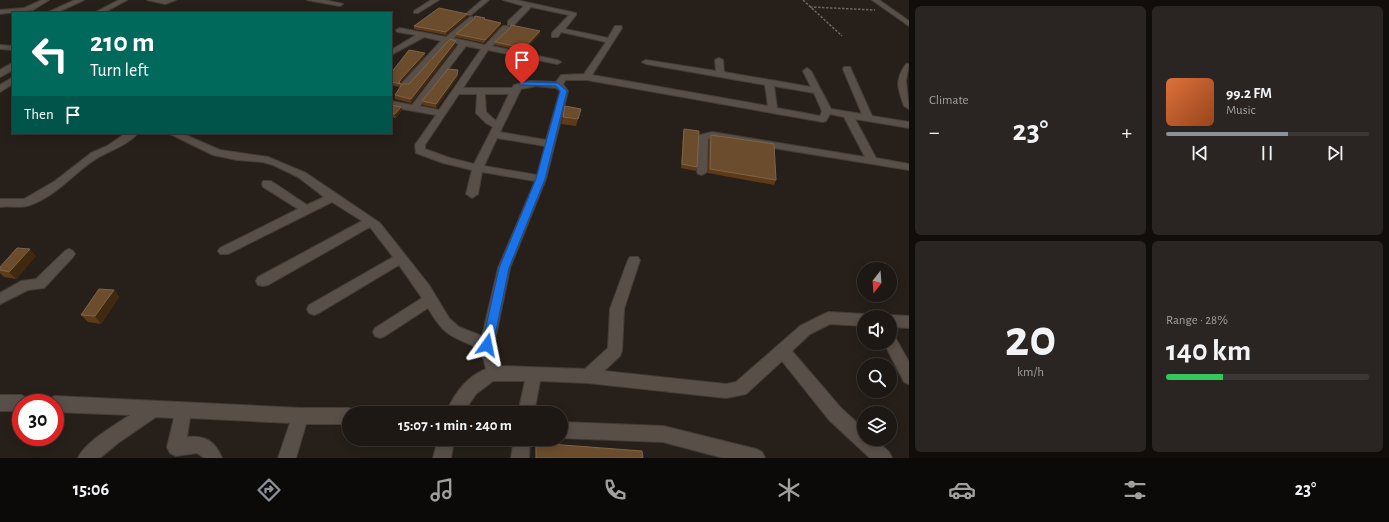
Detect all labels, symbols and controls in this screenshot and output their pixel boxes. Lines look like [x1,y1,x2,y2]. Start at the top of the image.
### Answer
icon: left [24,28,76,80]
text: 210 m [90,29,155,57]
pin [505,43,539,84]
icon: arrive [511,49,533,71]
text: Turn left [90,62,149,80]
text: 99.2 FM [1226,86,1272,101]
text: Climate [929,94,968,107]
icon: arrive [62,104,84,126]
text: Music [1226,104,1256,117]
text: Then [24,107,54,122]
text: 23° [1013,116,1048,146]
text: − [929,121,940,143]
text: + [1121,121,1132,143]
icon: previous [1189,142,1211,164]
icon: pause [1256,142,1278,164]
icon: next [1324,142,1346,164]
north arrow [857,262,897,302]
map controls [857,262,897,446]
button: sound [857,310,897,350]
text: 20 [1005,313,1056,365]
text: Range · 28% [1166,314,1228,327]
position arrow [466,324,508,366]
text: 140 km [1166,336,1251,366]
button: search [857,358,897,398]
text: km/h [1017,366,1044,379]
speed limit sign: 30 [12,394,64,446]
button: layers [857,406,897,446]
text: 15:07 · 1 min · 240 m [398,418,512,433]
icon: directions [255,476,283,504]
icon: music [428,476,456,504]
icon: phone [601,476,629,504]
icon: climate [775,476,803,504]
icon: car [948,476,976,504]
icon: filters [1121,476,1149,504]
text: 15:06 [73,481,109,499]
text: 23° [1295,481,1316,499]

